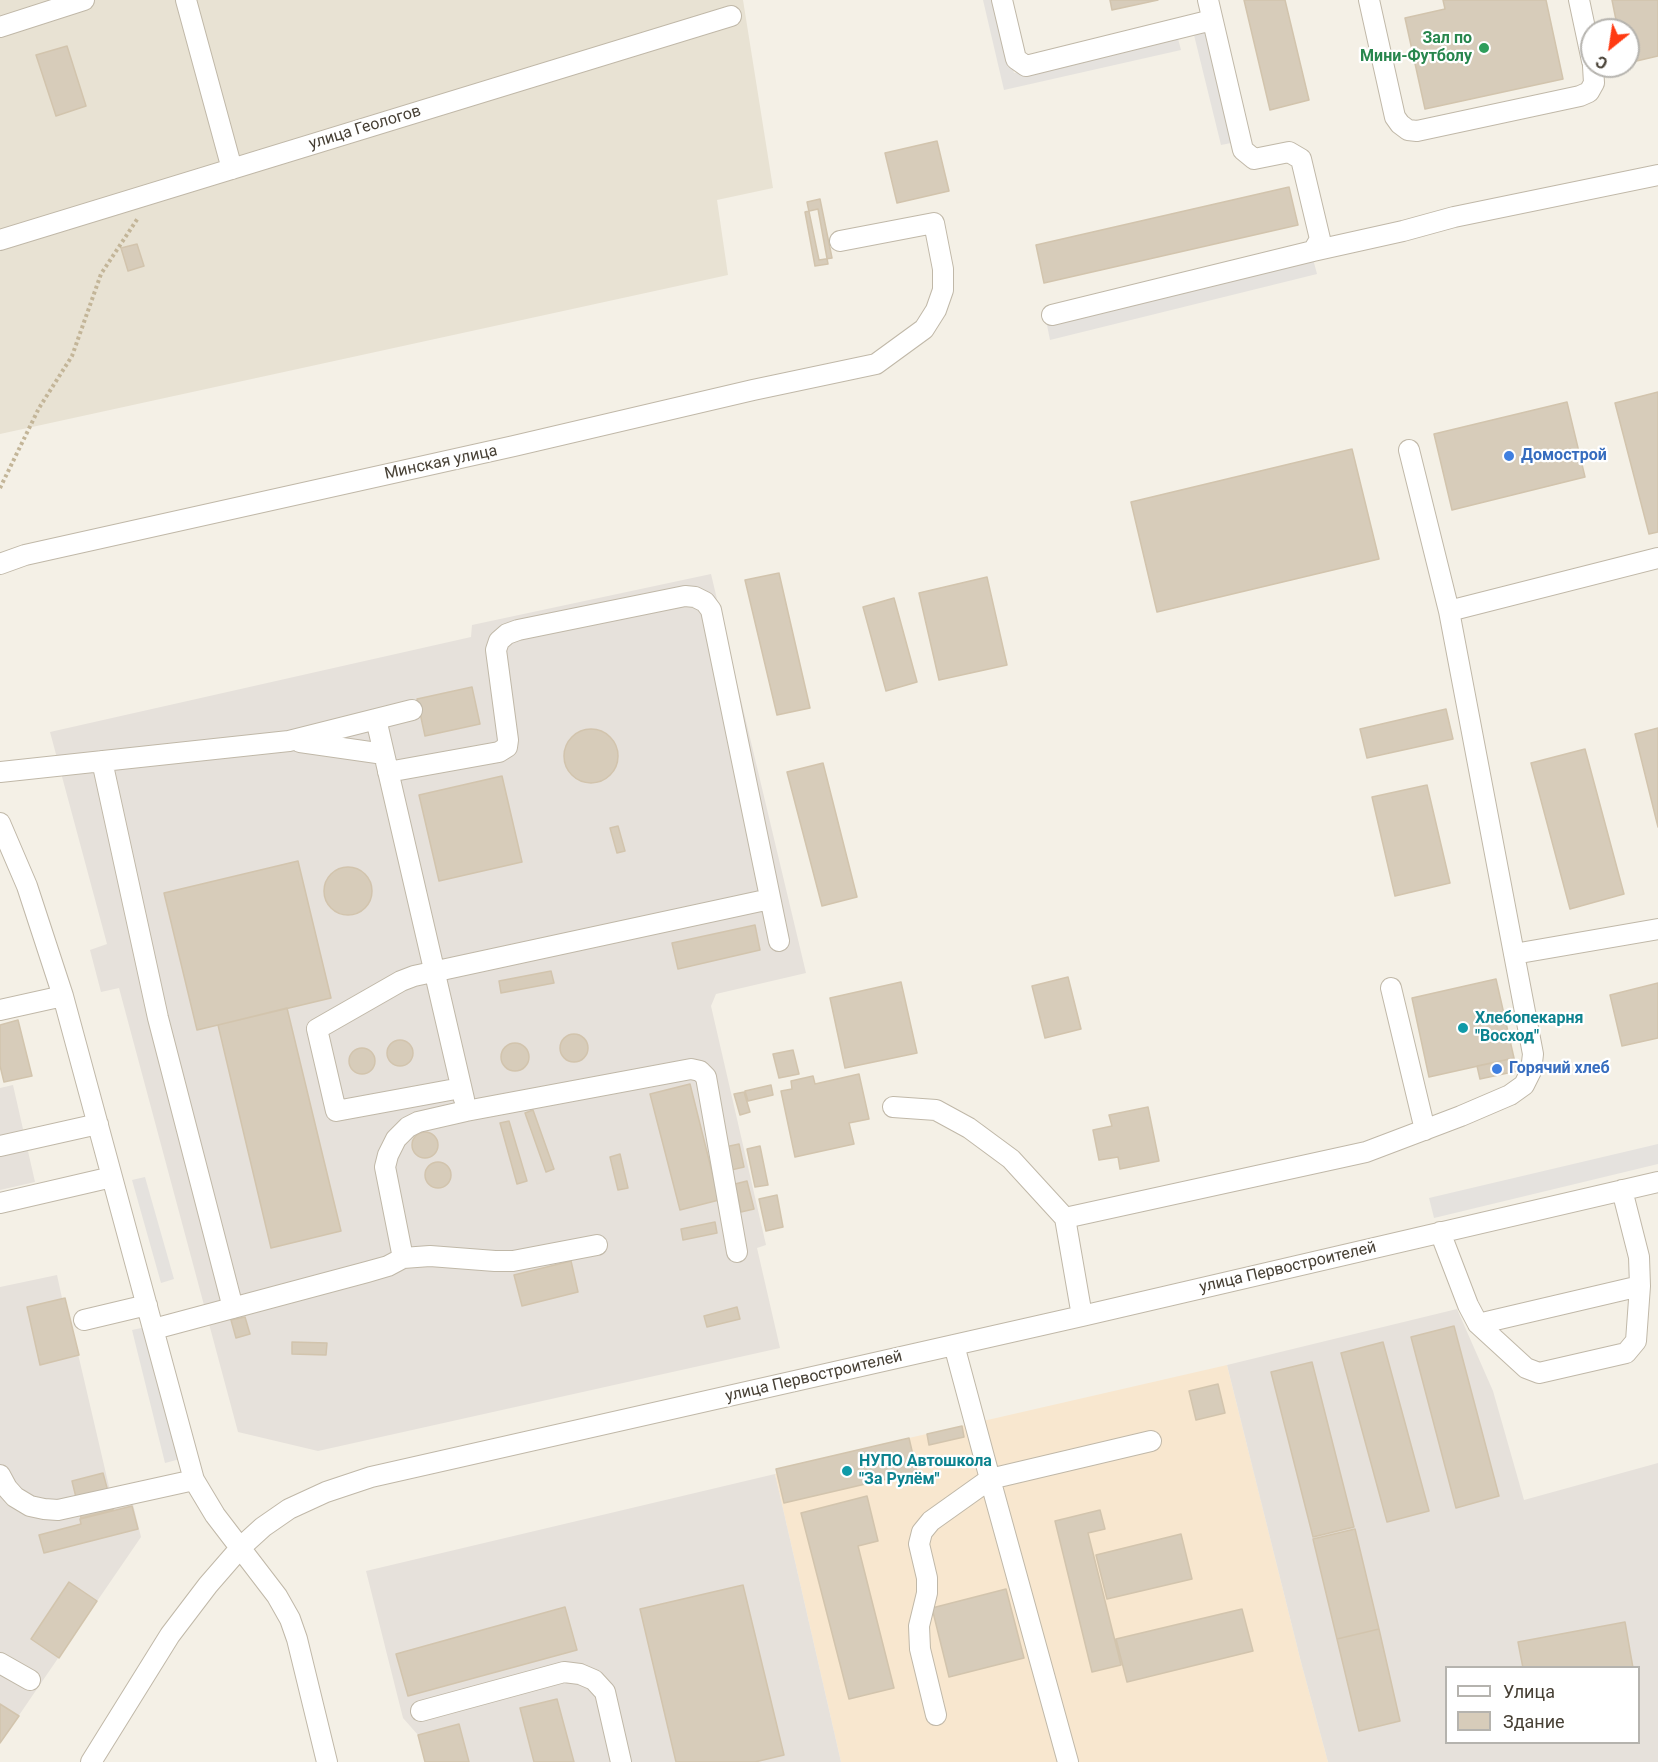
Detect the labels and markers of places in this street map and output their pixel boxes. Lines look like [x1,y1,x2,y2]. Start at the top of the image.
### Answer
place label: Зал по Мини-Футболу [1360,29,1472,67]
marker: Зал по Мини-Футболу [1477,41,1491,55]
place label: Домострой [1521,446,1607,466]
marker: Домострой [1502,449,1516,463]
place label: Хлебопекарня "Восход" [1475,1009,1583,1047]
marker: Хлебопекарня "Восход" [1456,1021,1470,1035]
place label: Горячий хлеб [1509,1059,1610,1079]
marker: Горячий хлеб [1490,1062,1504,1076]
place label: НУПО Автошкола "За Рулём" [859,1452,992,1490]
marker: НУПО Автошкола "За Рулём" [840,1464,854,1478]

